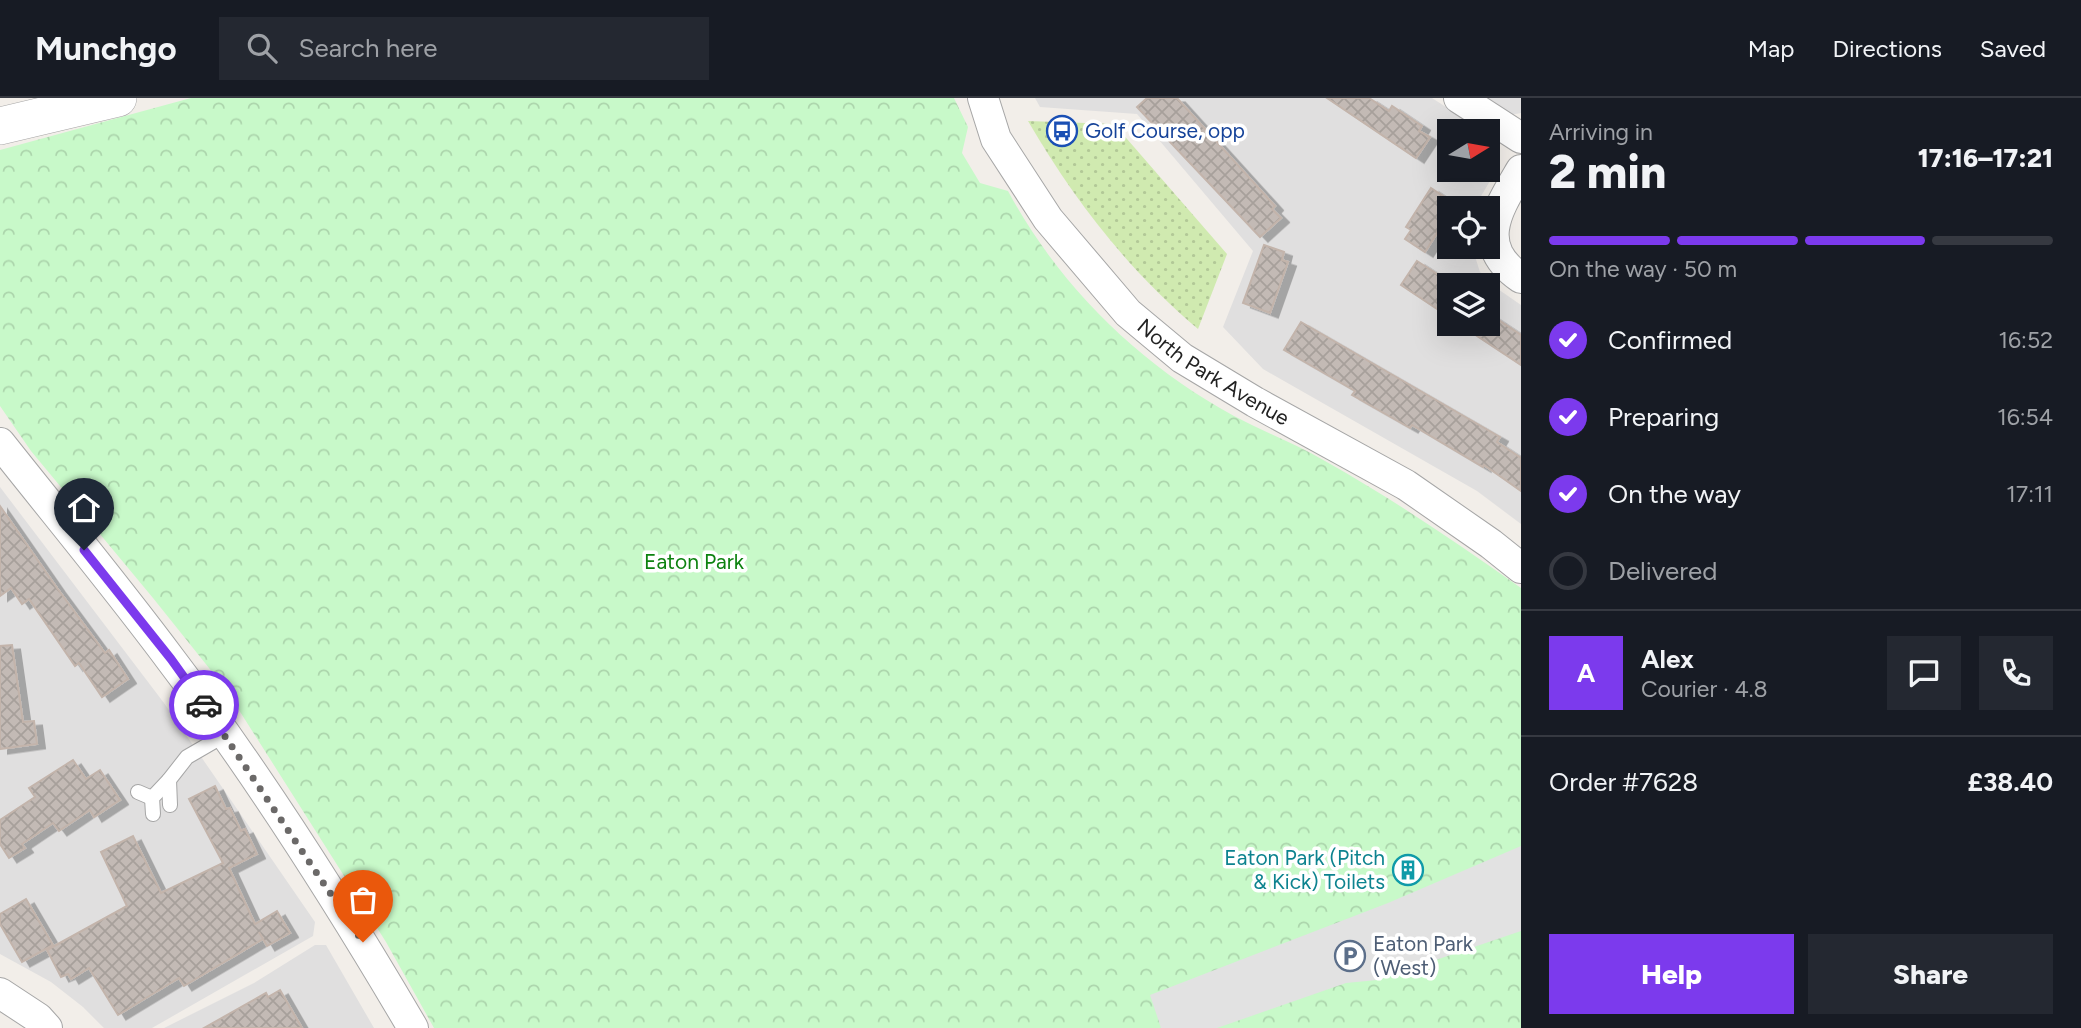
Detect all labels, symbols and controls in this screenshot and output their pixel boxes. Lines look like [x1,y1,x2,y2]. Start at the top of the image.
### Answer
search box [219,17,709,80]
text: Munchgo [35,29,177,68]
icon: search [243,29,281,67]
text: Search here [299,32,438,64]
text: Map [1748,34,1794,63]
text: Directions [1832,34,1942,63]
text: Saved [1980,34,2046,63]
bus stop icon: Golf Course, opp [1045,114,1079,148]
place label: Golf Course, opp [1085,118,1245,143]
text: Arriving in [1549,118,1653,146]
north arrow [1437,119,1500,182]
map controls [1437,119,1500,336]
text: 17:16–17:21 [1918,142,2053,174]
text: 2 min [1549,144,1666,200]
button: locate [1437,196,1500,259]
text: On the way · 50 m [1549,255,1737,283]
button: layers [1437,273,1500,336]
street label: North Park Avenue [1132,313,1294,430]
icon: check [1549,321,1587,359]
text: Confirmed [1608,324,1732,356]
text: 16:52 [1999,326,2053,354]
icon: check [1549,398,1587,436]
text: Preparing [1608,401,1719,433]
text: 16:54 [1997,403,2053,431]
icon: check [1549,475,1587,513]
pin [54,478,114,550]
text: On the way [1608,478,1741,510]
text: 17:11 [2006,480,2053,508]
icon: home [65,489,103,527]
park label: Eaton Park [644,549,745,574]
text: Delivered [1608,555,1717,587]
button: chat [1887,636,1961,710]
button: phone [1979,636,2053,710]
text: Alex [1641,643,1694,675]
text: A [1577,657,1595,689]
courier [169,670,239,740]
text: Courier · 4.8 [1641,675,1768,703]
icon: car [185,686,223,724]
text: Order #7628 [1549,766,1698,798]
text: £38.40 [1967,766,2053,798]
place label: Eaton Park (Pitch & Kick) Toilets [1224,845,1385,894]
building icon: Eaton Park (Pitch & Kick) Toilets [1391,853,1425,887]
pin [333,870,393,942]
icon: bag [344,881,382,919]
place label: Eaton Park (West) [1373,931,1474,980]
button: Help [1549,934,1794,1014]
button: Share [1808,934,2053,1014]
parking icon: Eaton Park (West) [1333,939,1367,973]

